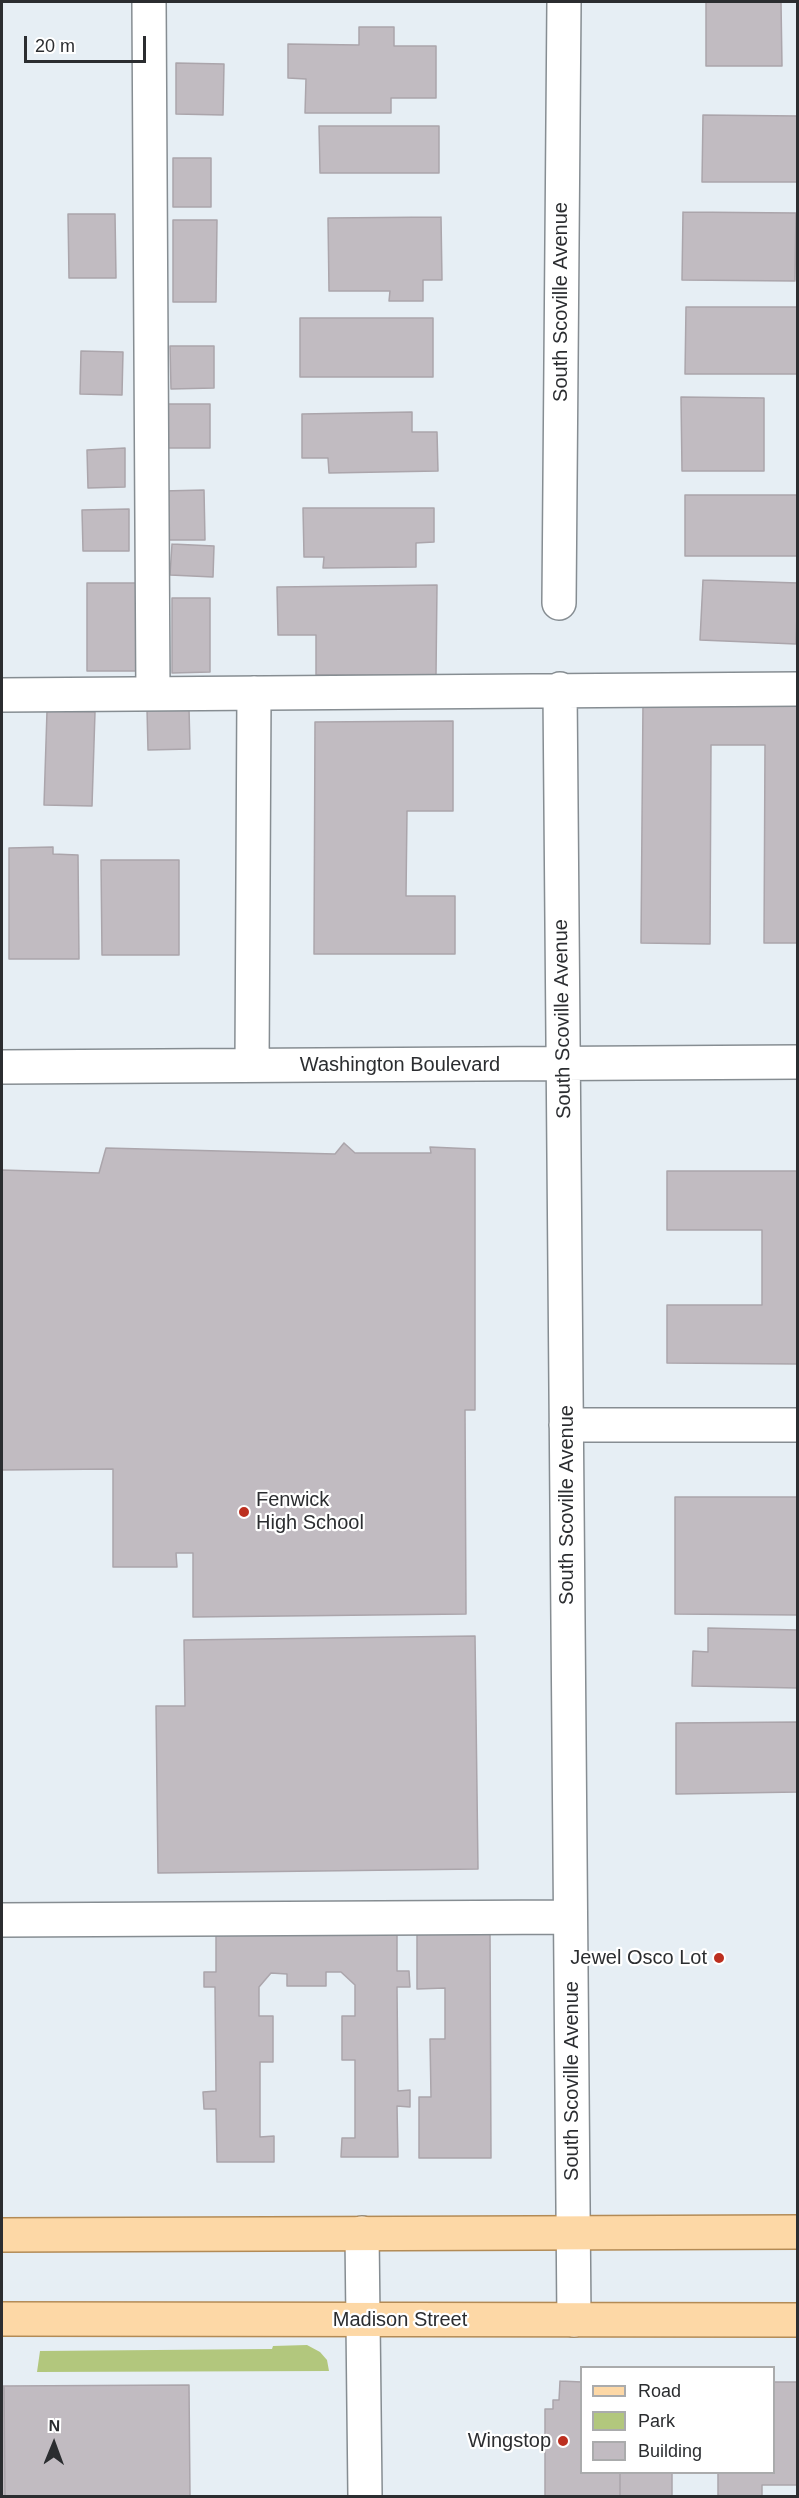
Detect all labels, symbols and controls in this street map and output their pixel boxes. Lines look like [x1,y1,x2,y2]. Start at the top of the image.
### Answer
scale bar [27,24,148,62]
text: 20 m [35,36,75,56]
street label: South Scoville Avenue [549,202,573,402]
street label: South Scoville Avenue [549,919,577,1119]
street label: Washington Boulevard [300,1053,500,1077]
street label: South Scoville Avenue [555,1405,579,1605]
place label: Fenwick High School [256,1488,364,1535]
marker: Fenwick High School [237,1505,251,1519]
place label: Jewel Osco Lot [570,1946,707,1970]
marker: Jewel Osco Lot [712,1951,726,1965]
street label: South Scoville Avenue [560,1981,584,2181]
street label: Madison Street [333,2308,467,2332]
legend [580,2366,775,2474]
text: Road [638,2381,681,2401]
text: Park [638,2411,675,2431]
north arrow [24,2414,84,2474]
text: N [48,2417,60,2434]
place label: Wingstop [468,2429,551,2453]
marker: Wingstop [556,2434,570,2448]
text: Building [638,2441,702,2461]

